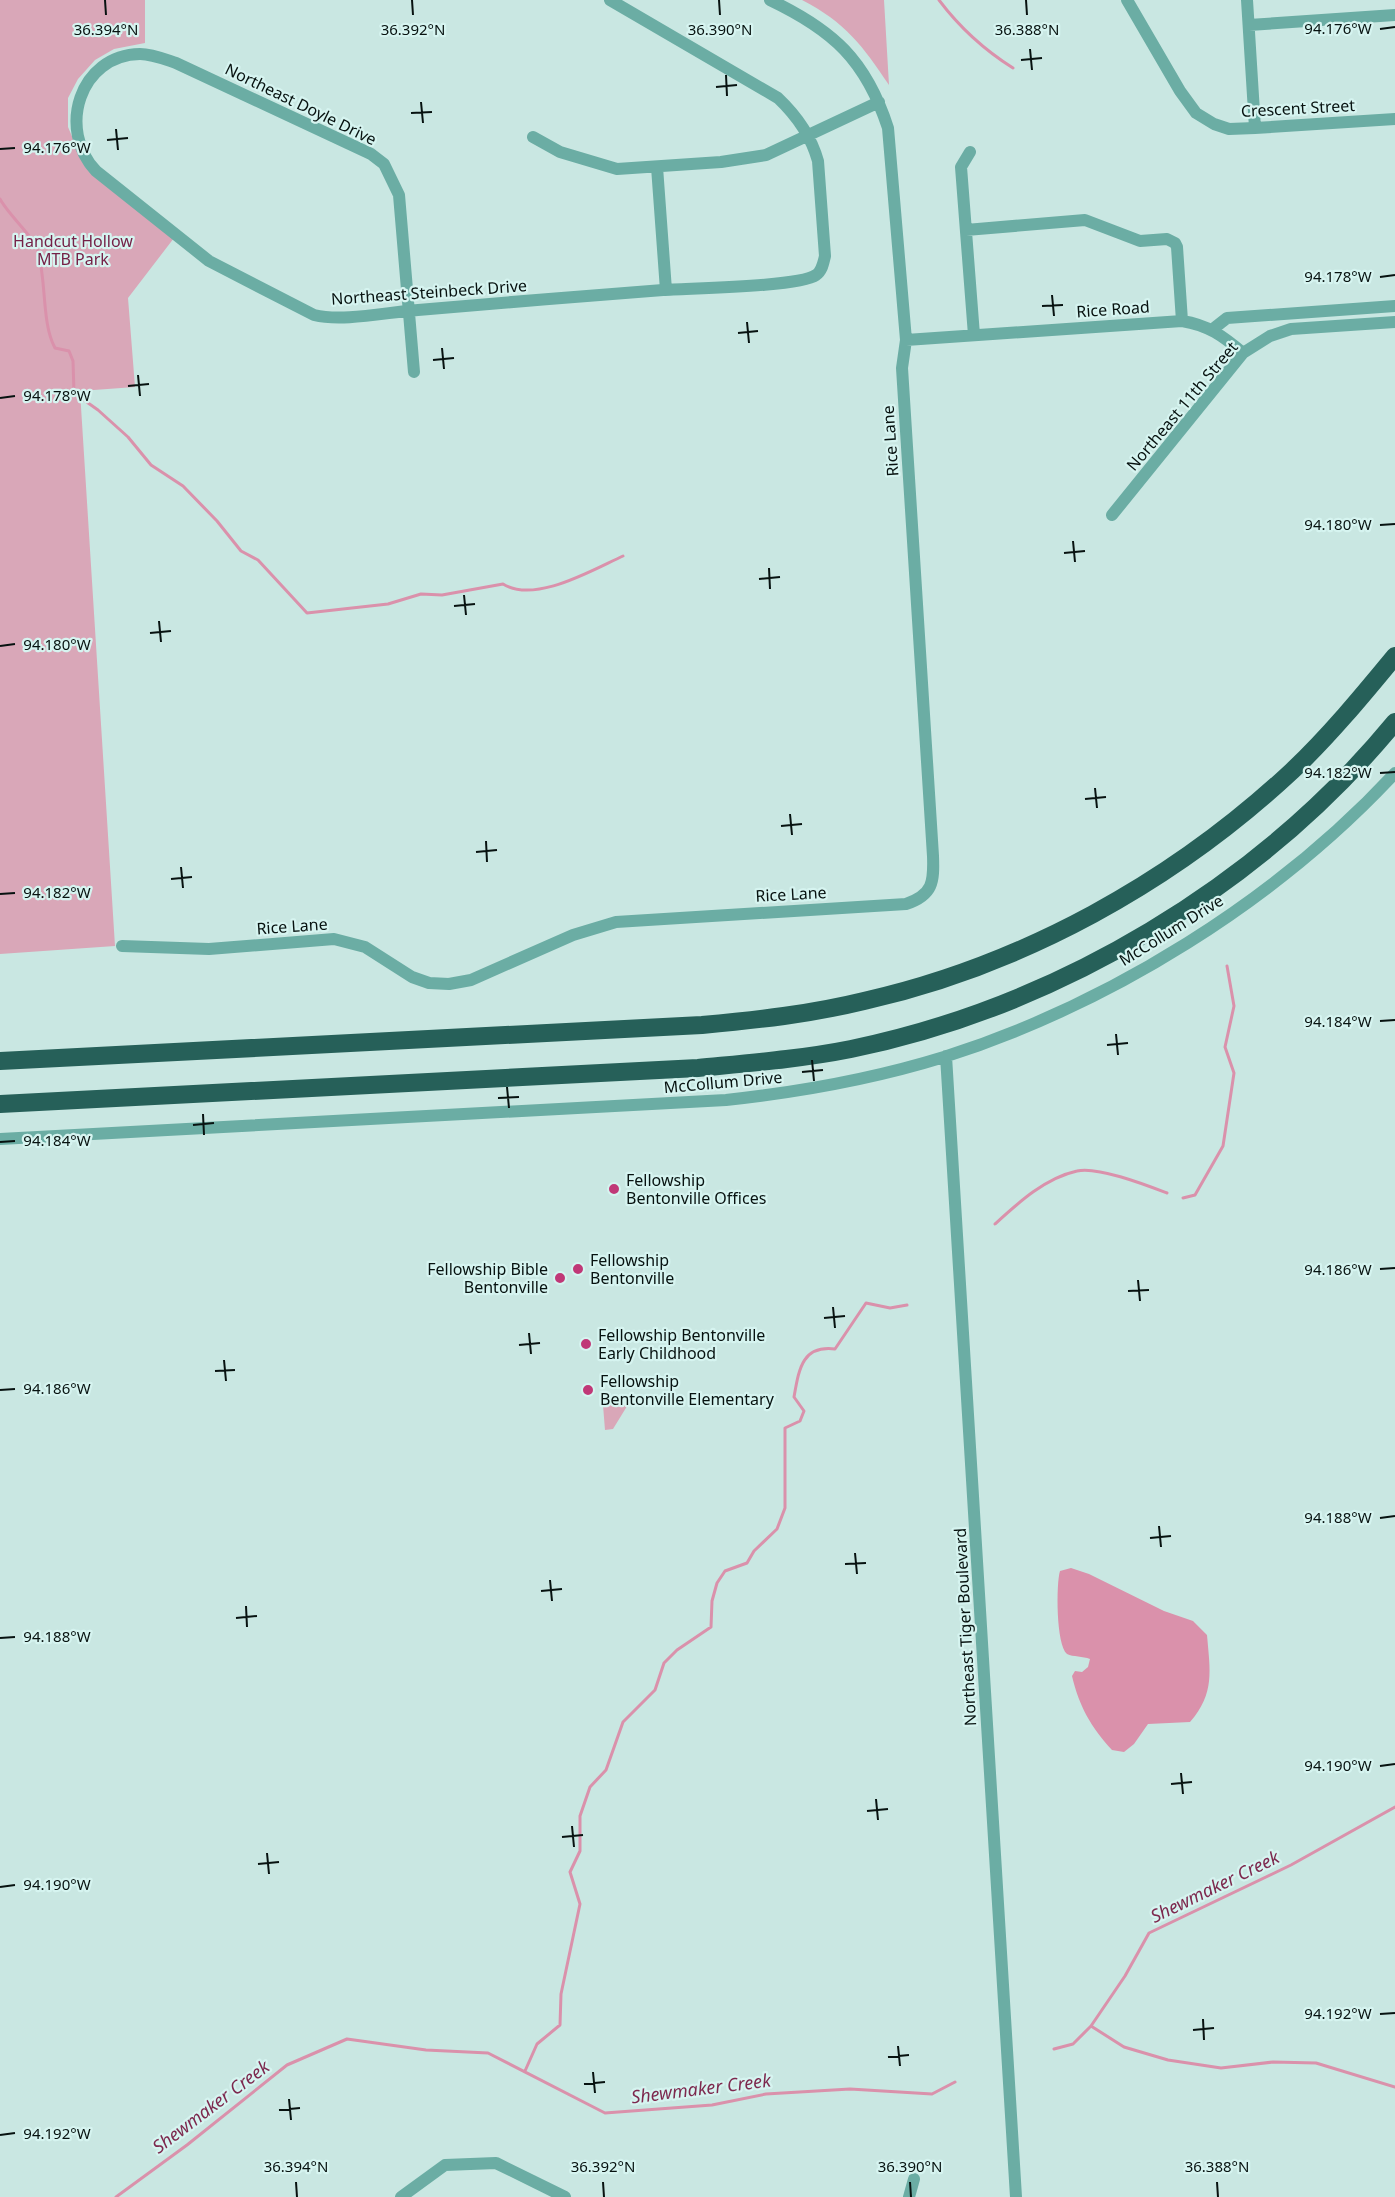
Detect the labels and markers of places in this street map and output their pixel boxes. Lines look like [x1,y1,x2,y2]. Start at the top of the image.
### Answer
place label: Fellowship Bentonville Offices [626,1169,766,1209]
marker: Fellowship Bentonville Offices [607,1182,621,1196]
place label: Fellowship Bentonville [590,1249,674,1289]
place label: Fellowship Bible Bentonville [427,1258,548,1298]
marker: Fellowship Bentonville [571,1262,585,1276]
marker: Fellowship Bible Bentonville [553,1271,567,1285]
place label: Fellowship Bentonville Early Childhood [598,1324,765,1364]
marker: Fellowship Bentonville Early Childhood [579,1337,593,1351]
place label: Fellowship Bentonville Elementary [600,1370,775,1410]
marker: Fellowship Bentonville Elementary [581,1383,595,1397]

